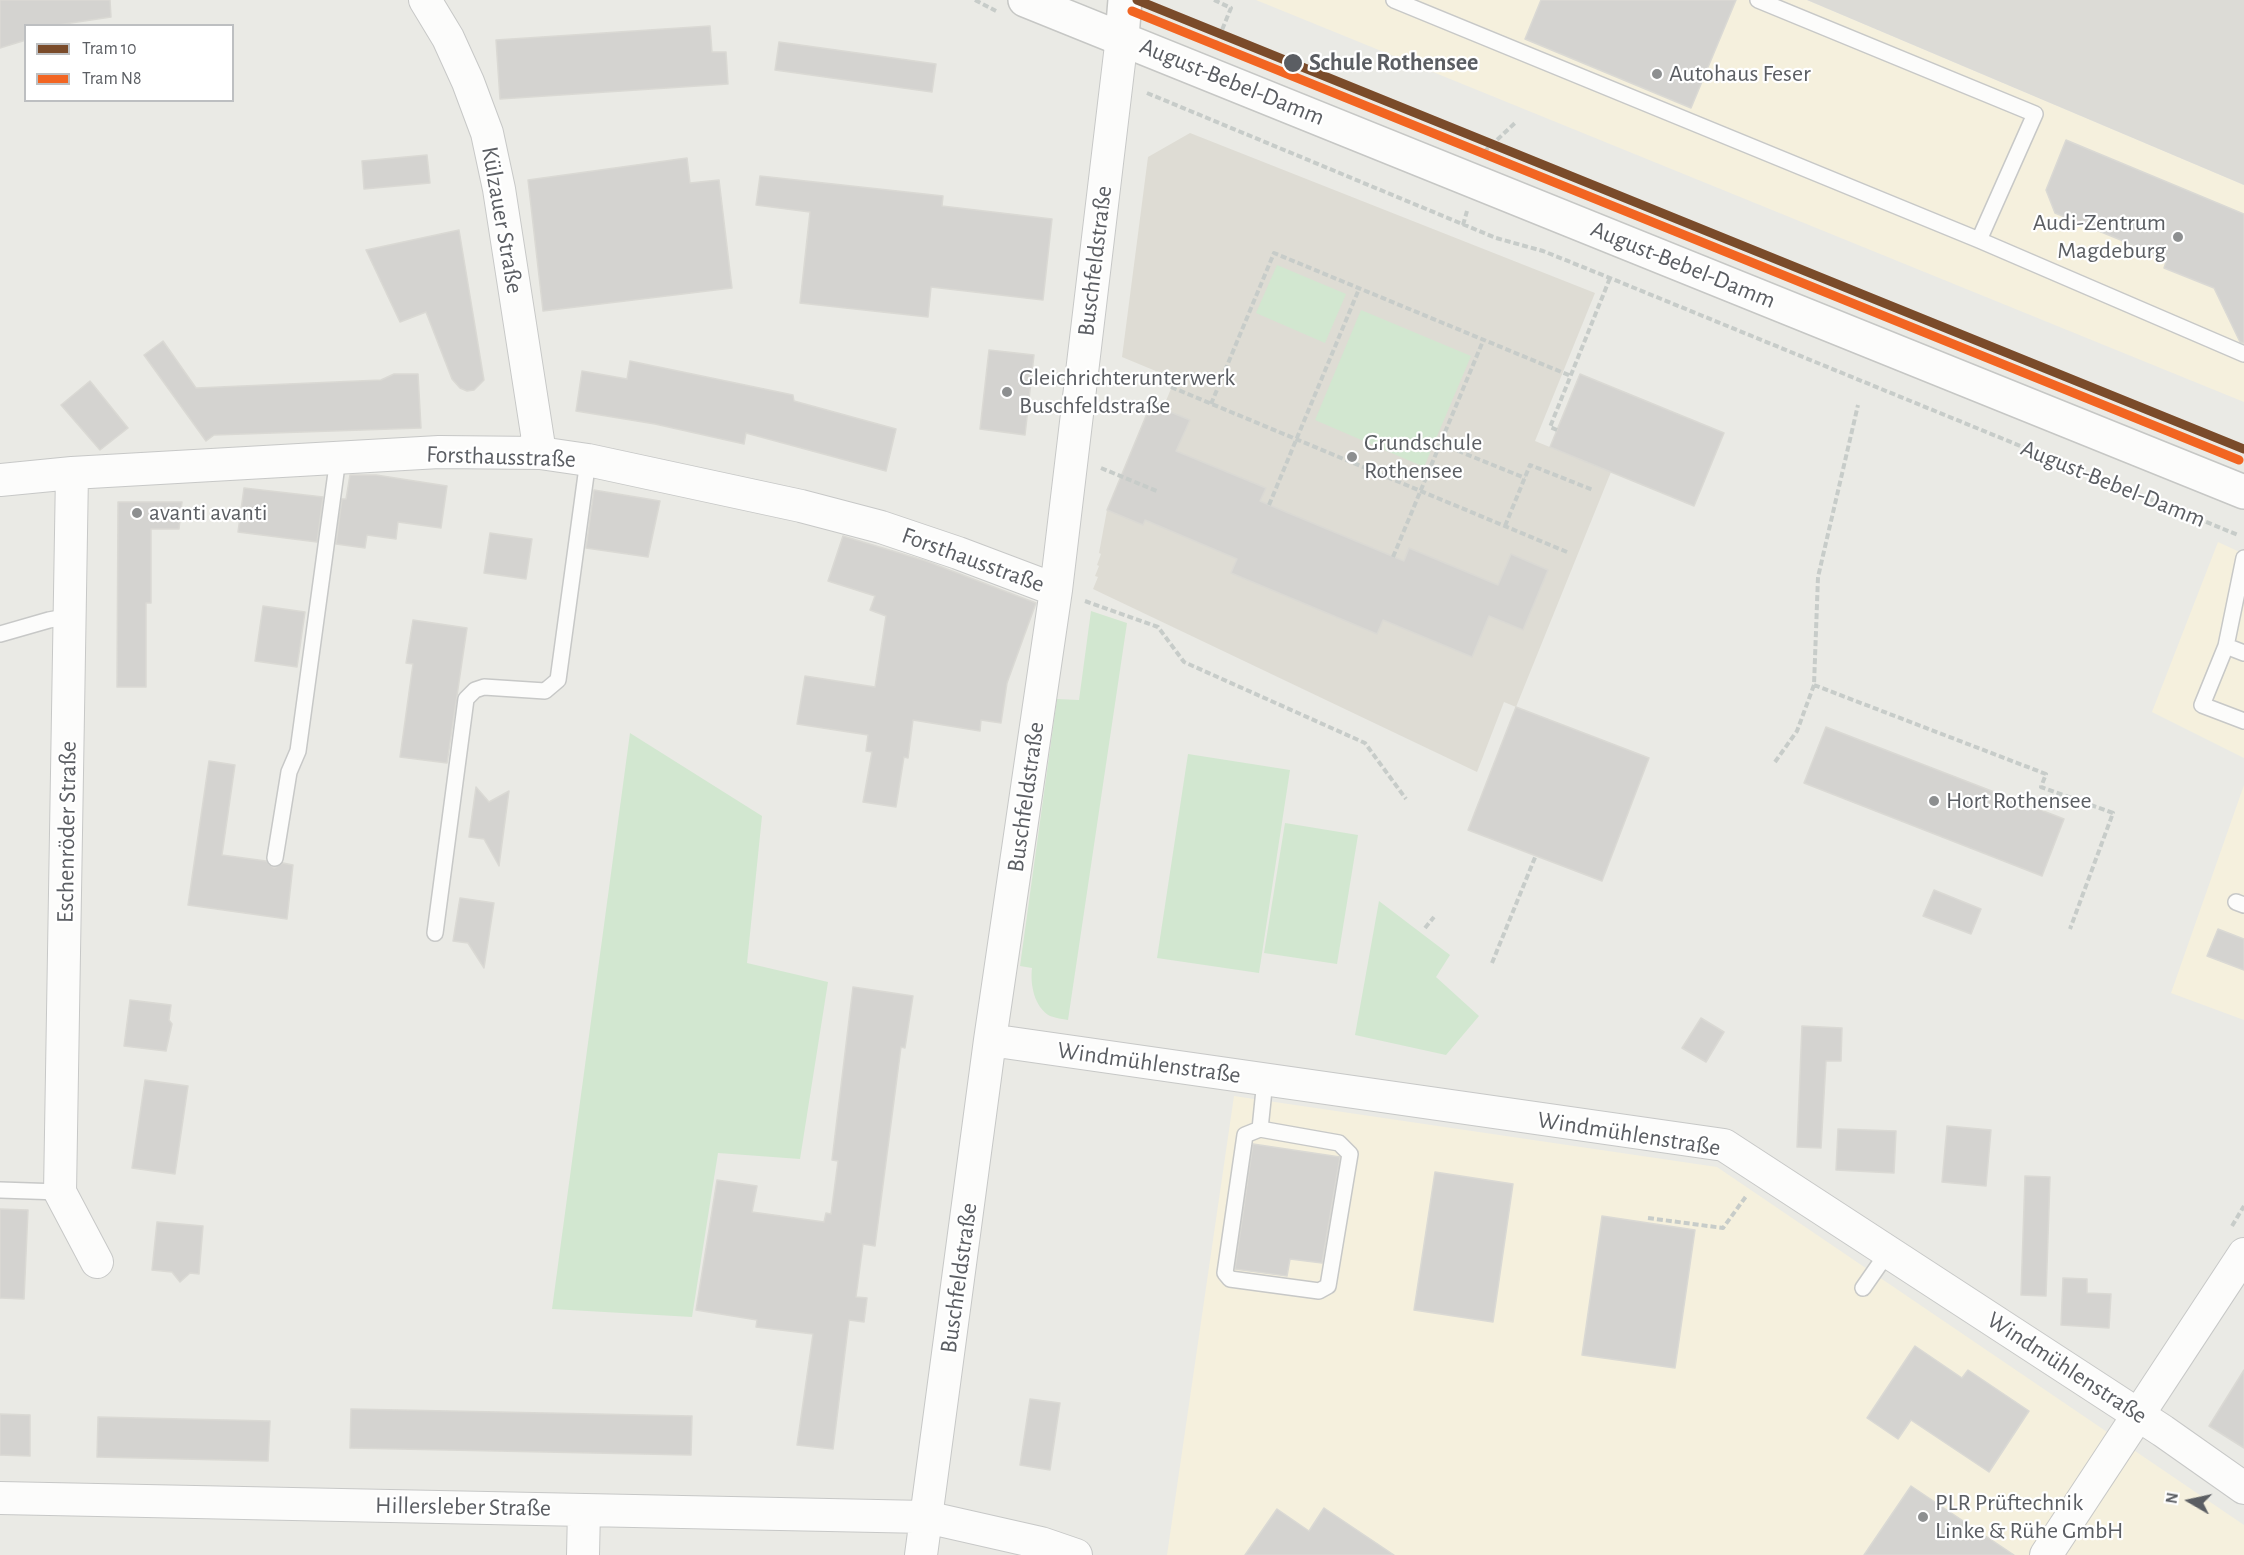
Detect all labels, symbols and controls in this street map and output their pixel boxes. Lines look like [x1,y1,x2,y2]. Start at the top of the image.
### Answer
legend [24,24,234,102]
street label: August-Bebel-Damm [1135,32,1329,132]
text: Tram 10 [82,40,137,58]
place label: Schule Rothensee [1309,49,1478,77]
marker: Schule Rothensee [1282,52,1304,74]
place label: Autohaus Feser [1669,60,1811,88]
marker: Autohaus Feser [1650,67,1664,81]
text: Tram N8 [82,70,142,88]
street label: Külzauer Straße [475,144,529,296]
street label: Buschfeldstraße [1071,184,1119,338]
place label: Audi-Zentrum Magdeburg [2033,209,2166,265]
street label: August-Bebel-Damm [1586,215,1780,315]
marker: Audi-Zentrum Magdeburg [2171,230,2185,244]
place label: Gleichrichterunterwerk Buschfeldstraße [1019,364,1235,420]
marker: Gleichrichterunterwerk Buschfeldstraße [1000,385,1014,399]
place label: Grundschule Rothensee [1364,429,1482,485]
street label: August-Bebel-Damm [2016,434,2210,534]
street label: Forsthausstraße [426,440,576,474]
marker: Grundschule Rothensee [1345,450,1359,464]
place label: avanti avanti [149,499,267,527]
marker: avanti avanti [130,506,144,520]
street label: Forsthausstraße [898,521,1048,599]
street label: Buschfeldstraße [1001,720,1051,874]
street label: Eschenröder Straße [51,741,83,923]
place label: Hort Rothensee [1946,787,2092,815]
marker: Hort Rothensee [1927,794,1941,808]
street label: Windmühlenstraße [1055,1036,1243,1090]
street label: Windmühlenstraße [1535,1105,1723,1163]
street label: Buschfeldstraße [934,1201,984,1355]
street label: Windmühlenstraße [1982,1306,2152,1430]
north arrow [2160,1471,2220,1531]
place label: PLR Prüftechnik Linke & Rühe GmbH [1935,1489,2123,1545]
street label: Hillersleber Straße [375,1491,551,1523]
text: N [2163,1491,2181,1505]
marker: PLR Prüftechnik Linke & Rühe GmbH [1916,1510,1930,1524]

